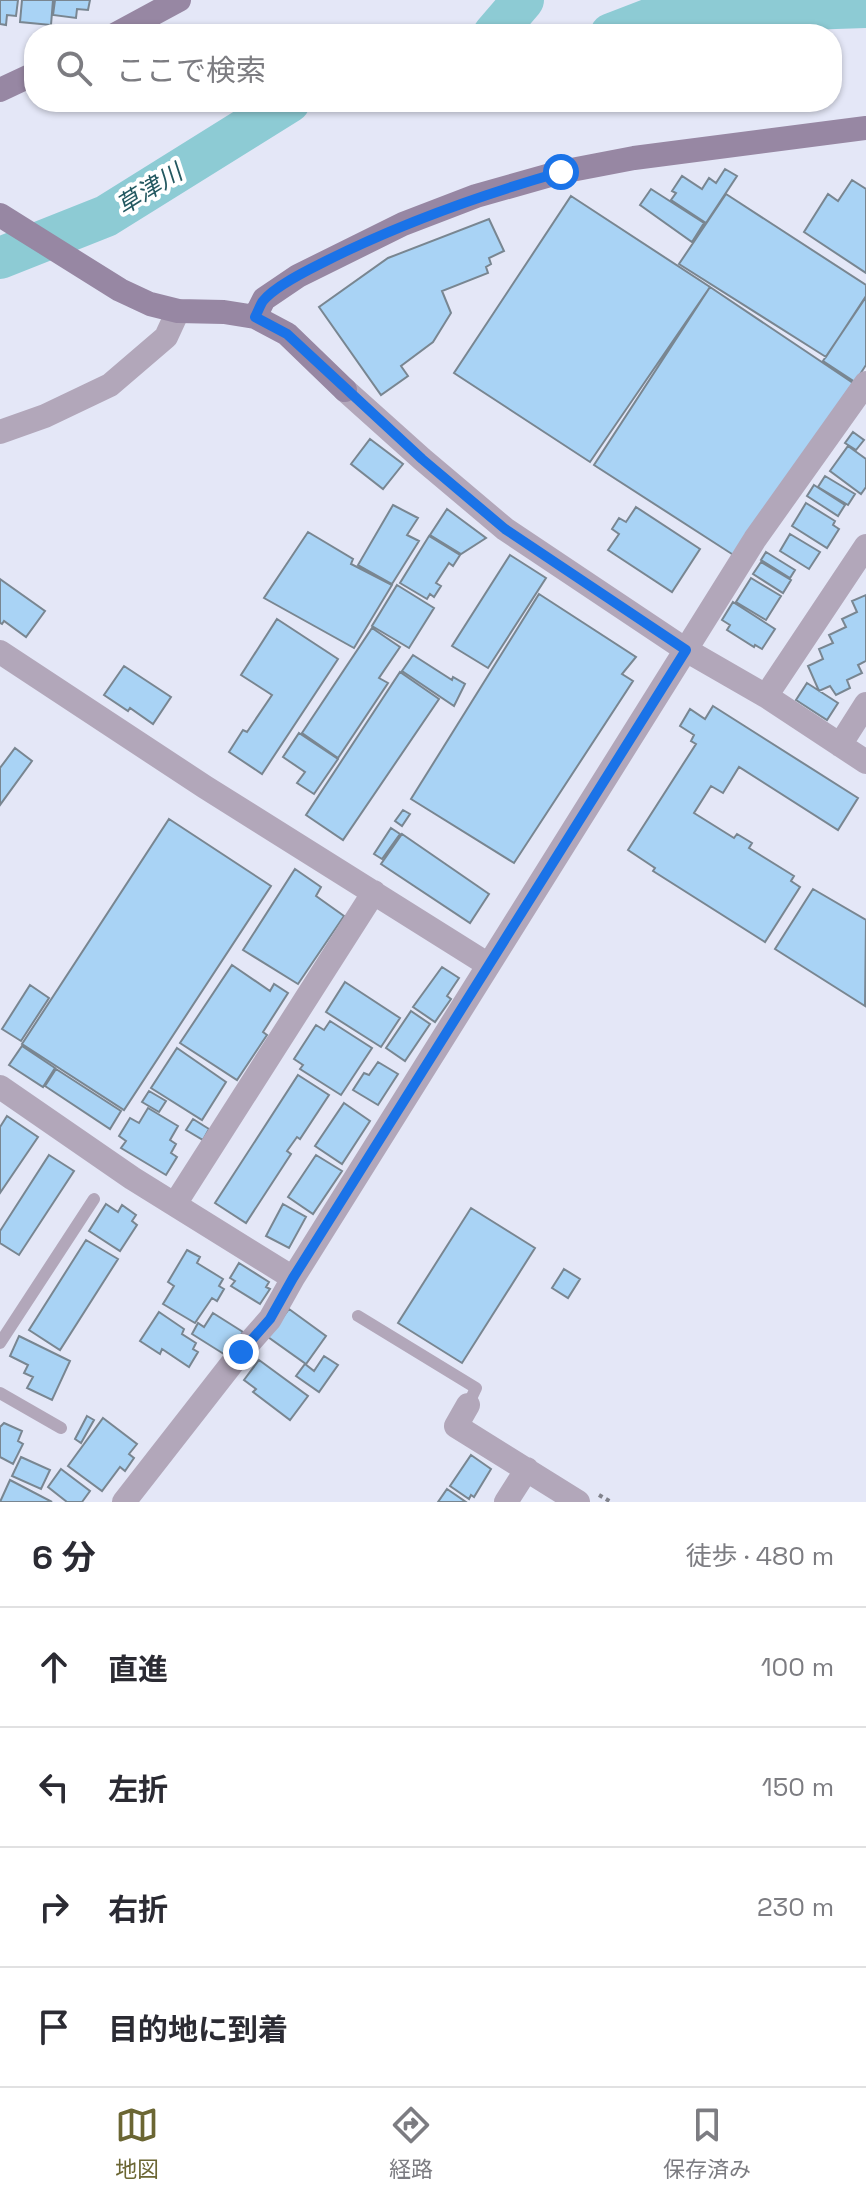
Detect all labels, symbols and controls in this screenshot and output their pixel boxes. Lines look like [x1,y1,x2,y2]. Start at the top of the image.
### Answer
search box [24,24,842,112]
icon: search [52,46,96,90]
text: ここで検索 [116,51,266,90]
route start [543,154,579,190]
water label: 草津川 [110,155,190,221]
route end [223,1334,259,1370]
text: 6 分 [32,1536,96,1579]
text: 徒歩 · 480 m [686,1539,834,1573]
icon: ahead [32,1645,76,1689]
text: 直進 [108,1650,168,1689]
text: 100 m [761,1650,834,1684]
icon: left [32,1765,76,1809]
text: 左折 [108,1770,168,1809]
text: 150 m [762,1770,834,1804]
icon: right [32,1885,76,1929]
text: 右折 [108,1890,168,1929]
text: 230 m [757,1890,834,1924]
icon: arrive [32,2005,76,2049]
text: 目的地に到着 [108,2010,288,2049]
tab: 地図 [115,2103,159,2183]
tab: 経路 [389,2103,433,2183]
tab: 保存済み [663,2103,751,2183]

